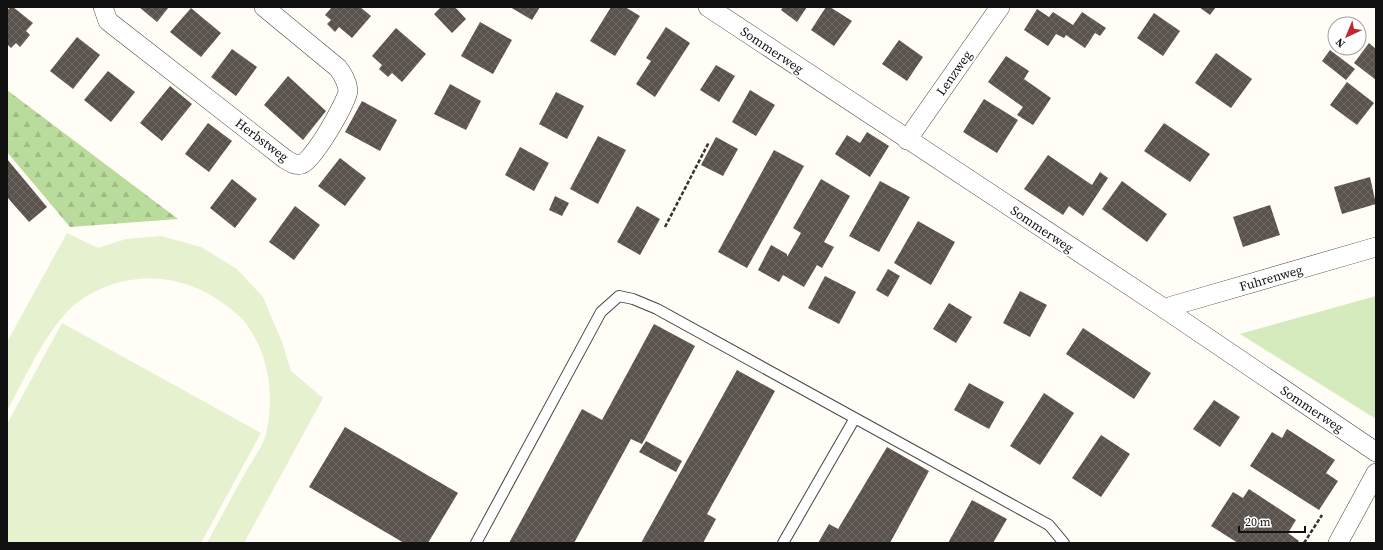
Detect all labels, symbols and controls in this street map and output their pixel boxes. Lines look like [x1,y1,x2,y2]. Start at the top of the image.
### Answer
north arrow [1327,16,1367,56]
street label: Sommerweg [737,23,807,77]
text: N [1332,35,1348,51]
street label: Lenzweg [932,47,976,99]
street label: Herbstweg [232,114,292,166]
street label: Sommerweg [1007,202,1077,256]
street label: Fuhrenweg [1237,261,1305,295]
street label: Sommerweg [1277,382,1347,436]
scale bar [1239,508,1305,534]
text: 20 m [1245,514,1271,530]

